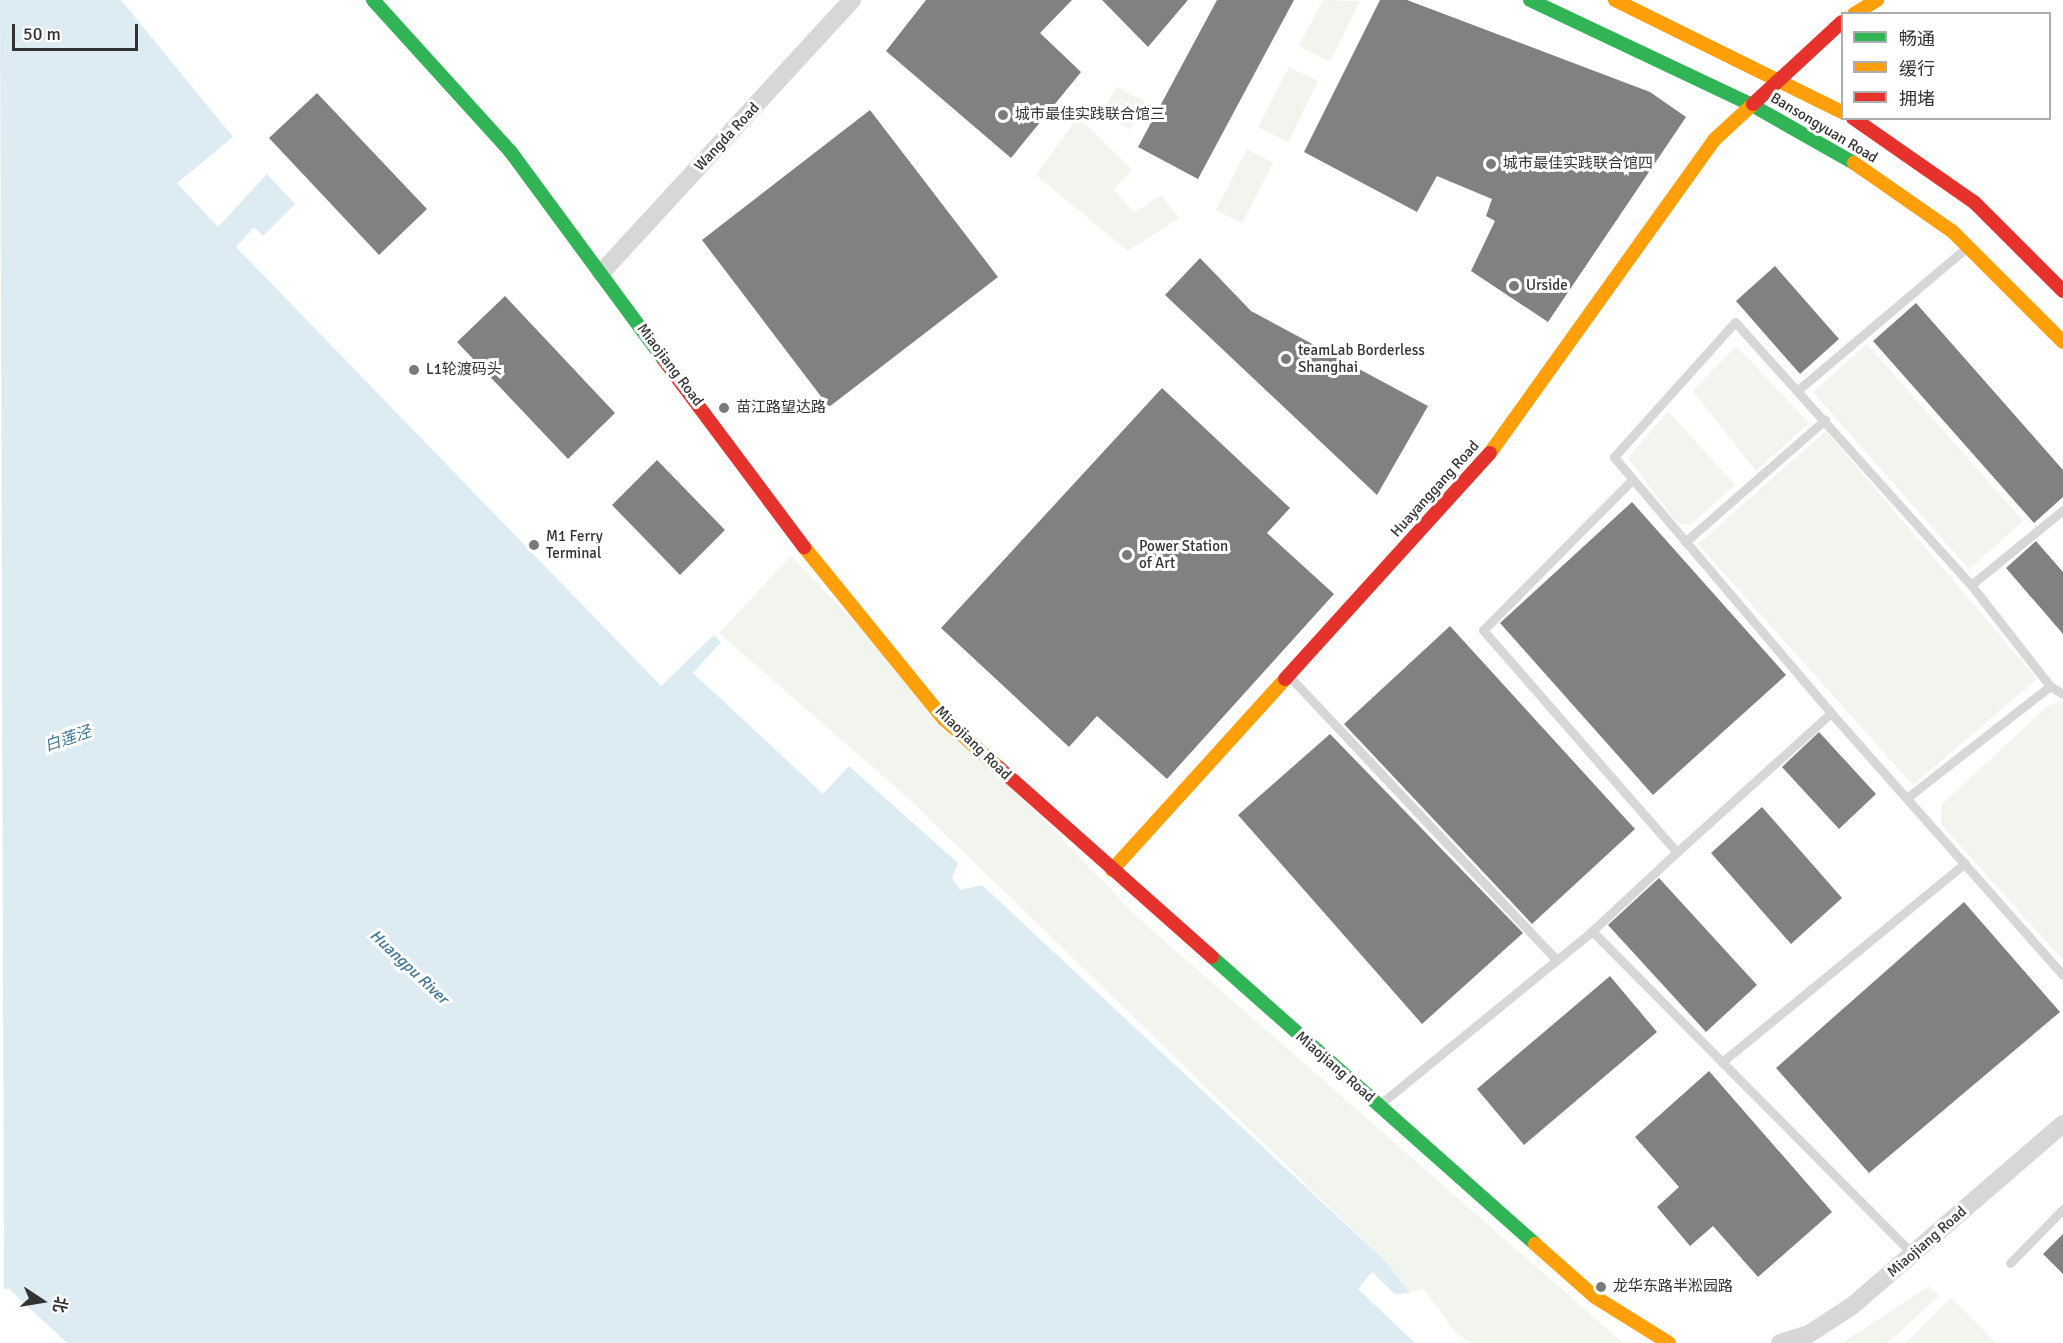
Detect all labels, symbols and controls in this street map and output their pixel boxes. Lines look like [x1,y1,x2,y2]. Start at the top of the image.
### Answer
scale bar [15,12,141,50]
legend [1841,12,2051,120]
text: 50 m [23,23,61,45]
text: 畅通 [1899,28,1935,50]
text: 缓行 [1899,58,1935,80]
text: 拥堵 [1899,88,1935,110]
street label: Bansongyuan Road [1767,89,1881,167]
street label: Wangda Road [691,99,763,175]
place label: 城市最佳实践联合馆三 [1015,106,1165,124]
marker: 城市最佳实践联合馆三 [996,108,1010,122]
place label: 城市最佳实践联合馆四 [1503,155,1653,173]
marker: 城市最佳实践联合馆四 [1484,157,1498,171]
place label: Urside [1526,277,1568,295]
marker: Urside [1507,279,1521,293]
street label: Miaojiang Road [633,320,707,410]
place label: teamLab Borderless Shanghai [1298,341,1425,376]
marker: teamLab Borderless Shanghai [1279,352,1293,366]
place label: L1轮渡码头 [426,361,502,379]
marker: L1轮渡码头 [407,363,421,377]
place label: 苗江路望达路 [736,399,826,417]
marker: 苗江路望达路 [717,401,731,415]
street label: Huayanggang Road [1387,437,1483,541]
place label: M1 Ferry Terminal [546,527,603,562]
place label: Power Station of Art [1139,537,1228,572]
marker: M1 Ferry Terminal [527,538,541,552]
marker: Power Station of Art [1120,548,1134,562]
street label: Miaojiang Road [931,702,1015,784]
water label: 白莲泾 [42,722,94,756]
water label: Huangpu River [366,926,452,1008]
street label: Miaojiang Road [1292,1028,1378,1106]
street label: Miaojiang Road [1884,1203,1970,1281]
north arrow [12,1271,72,1331]
place label: 龙华东路半淞园路 [1613,1278,1733,1296]
marker: 龙华东路半淞园路 [1594,1280,1608,1294]
text: 北 [48,1295,71,1315]

